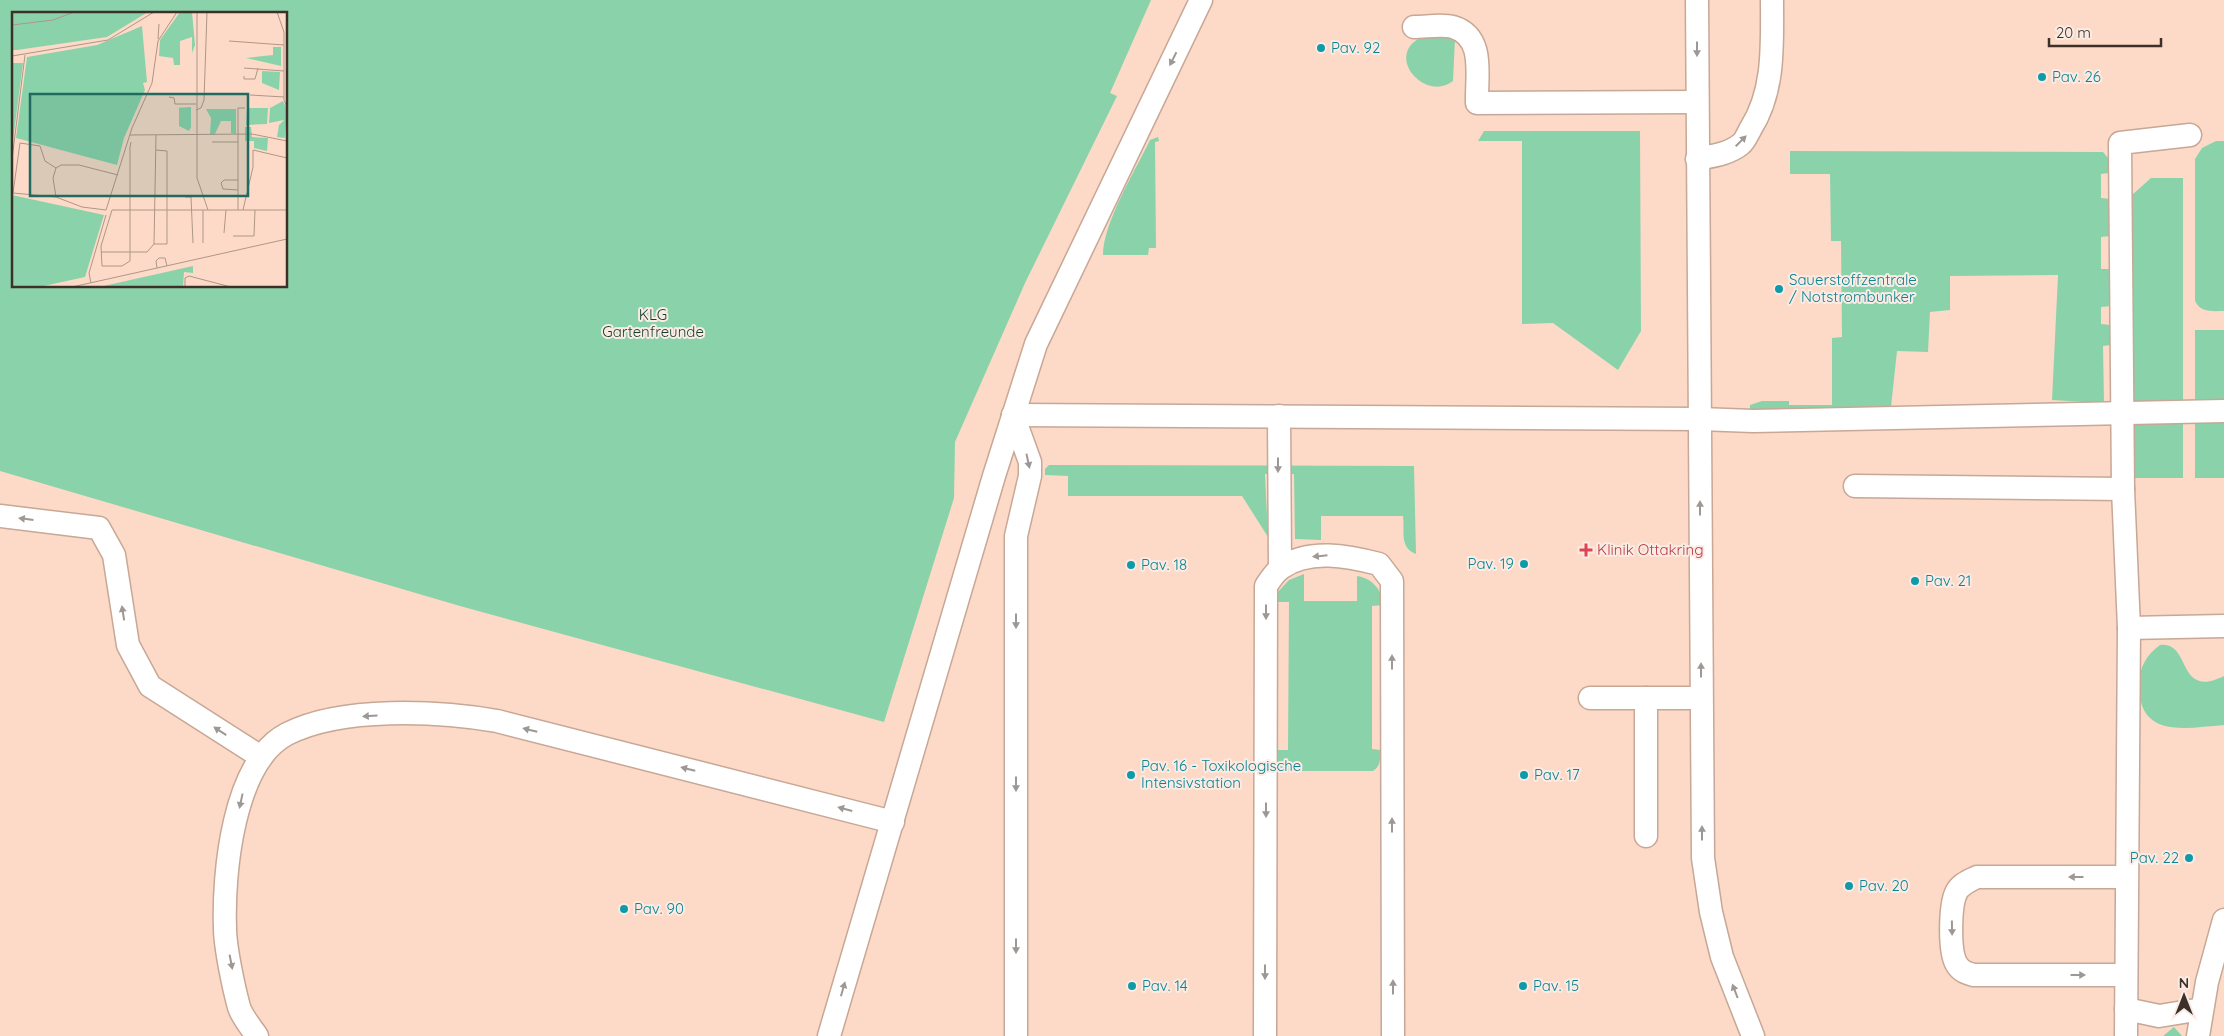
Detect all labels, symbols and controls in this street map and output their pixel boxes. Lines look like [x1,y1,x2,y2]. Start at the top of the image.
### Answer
inset map [12,12,288,288]
scale bar [2049,15,2162,47]
text: 20 m [2056,23,2091,42]
place label: Pav. 92 [1331,38,1380,57]
one-way arrow [1692,41,1700,57]
marker: Pav. 92 [1315,42,1327,54]
one-way arrow [1169,52,1178,67]
place label: Pav. 26 [2052,67,2101,86]
marker: Pav. 26 [2036,71,2048,83]
one-way arrow [1735,135,1747,147]
place label: Sauerstoffzentrale / Notstrombunker [1789,270,1917,306]
marker: Sauerstoffzentrale / Notstrombunker [1773,283,1785,295]
park label: KLG Gartenfreunde [602,305,704,341]
one-way arrow [1024,453,1032,468]
one-way arrow [1274,457,1282,473]
one-way arrow [1696,499,1704,515]
one-way arrow [17,515,33,523]
place label: Klinik Ottakring [1597,540,1704,559]
marker: Klinik Ottakring [1579,543,1593,557]
one-way arrow [1312,553,1328,561]
place label: Pav. 19 [1468,554,1514,573]
place label: Pav. 18 [1141,555,1187,574]
marker: Pav. 19 [1518,558,1530,570]
marker: Pav. 18 [1125,559,1137,571]
place label: Pav. 21 [1925,571,1971,590]
marker: Pav. 21 [1909,575,1921,587]
one-way arrow [119,604,127,620]
one-way arrow [1262,605,1270,621]
one-way arrow [1012,614,1020,630]
one-way arrow [1388,654,1396,670]
one-way arrow [1697,662,1705,678]
one-way arrow [361,712,377,720]
one-way arrow [213,726,226,736]
one-way arrow [523,726,538,734]
place label: Pav. 16 - Toxikologische Intensivstation [1141,756,1301,792]
one-way arrow [681,765,696,773]
place label: Pav. 17 [1534,765,1580,784]
marker: Pav. 16 - Toxikologische Intensivstation [1125,769,1137,781]
marker: Pav. 17 [1518,769,1530,781]
one-way arrow [1012,776,1020,792]
one-way arrow [236,794,244,810]
one-way arrow [1261,802,1269,818]
one-way arrow [838,805,853,813]
one-way arrow [1388,817,1396,833]
one-way arrow [1698,824,1706,840]
place label: Pav. 22 [2130,848,2179,867]
marker: Pav. 22 [2183,852,2195,864]
one-way arrow [2068,873,2084,881]
place label: Pav. 20 [1859,876,1909,895]
marker: Pav. 20 [1843,880,1855,892]
place label: Pav. 90 [634,899,684,918]
marker: Pav. 90 [618,903,630,915]
one-way arrow [1948,920,1956,936]
one-way arrow [1012,939,1020,955]
one-way arrow [227,954,235,970]
one-way arrow [1261,965,1269,981]
one-way arrow [2070,971,2086,979]
north arrow [2159,971,2209,1021]
text: N [2179,974,2189,992]
place label: Pav. 14 [1142,976,1188,995]
place label: Pav. 15 [1533,976,1579,995]
one-way arrow [1389,979,1397,995]
marker: Pav. 14 [1126,980,1138,992]
marker: Pav. 15 [1517,980,1529,992]
one-way arrow [840,982,848,997]
one-way arrow [1731,983,1738,998]

